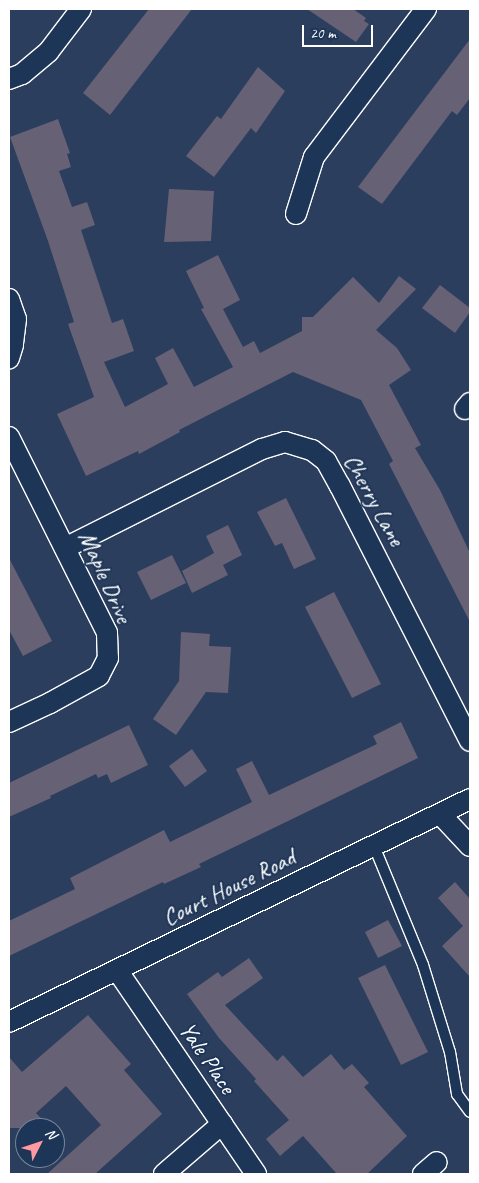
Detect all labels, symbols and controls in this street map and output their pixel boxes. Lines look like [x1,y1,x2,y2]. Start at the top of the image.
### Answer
scale bar [304,15,375,47]
text: 20 m [310,24,336,43]
street label: Cherry Lane [337,449,411,551]
street label: Maple Drive [72,527,138,627]
street label: Court House Road [158,844,300,932]
street label: Yale Place [172,1016,242,1100]
north arrow [15,1118,65,1168]
text: N [42,1125,60,1142]

